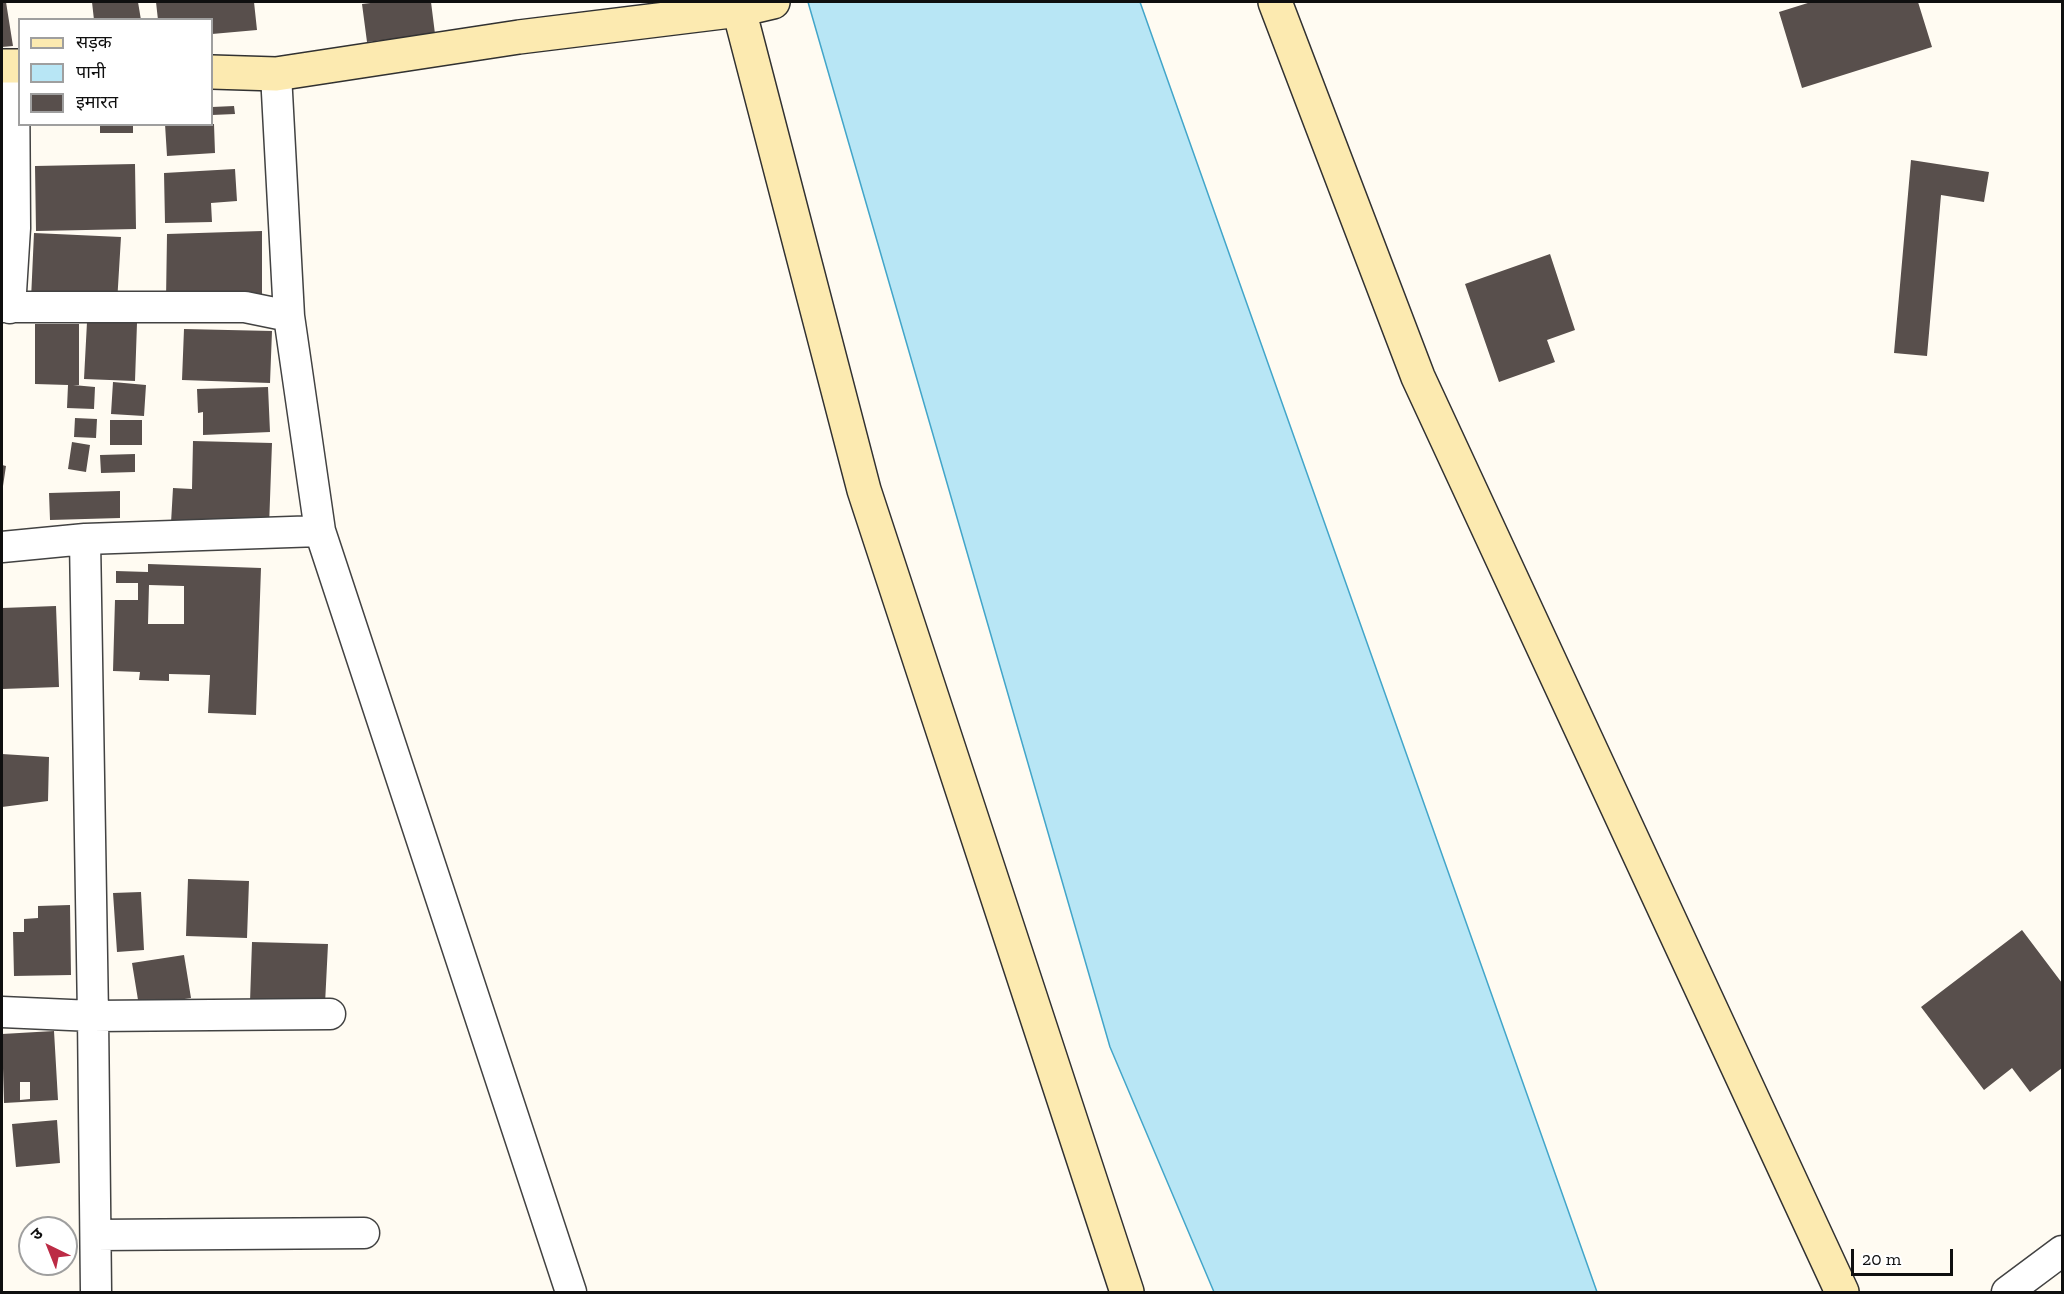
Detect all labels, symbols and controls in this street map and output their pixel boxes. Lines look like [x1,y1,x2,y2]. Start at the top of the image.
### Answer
legend [18,18,213,126]
text: सड़क [76,31,112,53]
text: पानी [76,61,106,83]
text: इमारत [76,91,118,113]
north arrow [18,1216,78,1276]
text: उ [27,1224,47,1244]
scale bar [1854,1237,1956,1275]
text: 20 m [1862,1248,1901,1270]

